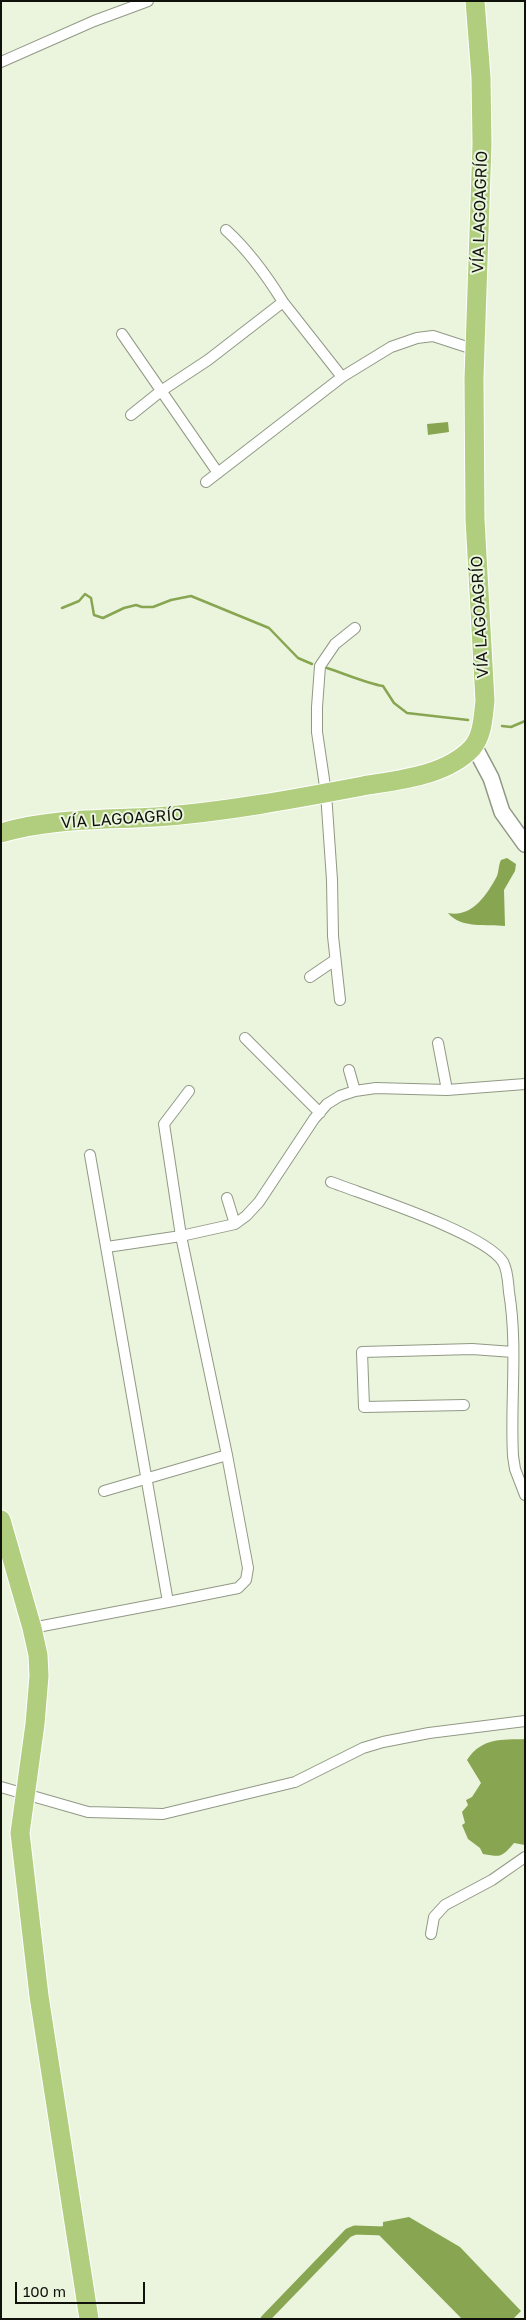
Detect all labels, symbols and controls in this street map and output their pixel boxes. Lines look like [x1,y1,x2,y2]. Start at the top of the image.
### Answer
street label: VÍA LAGOAGRÍO [468,150,492,274]
street label: VÍA LAGOAGRÍO [467,555,493,679]
street label: VÍA LAGOAGRÍO [60,805,184,833]
scale bar [18,2272,148,2304]
text: 100 m [23,2282,66,2300]

